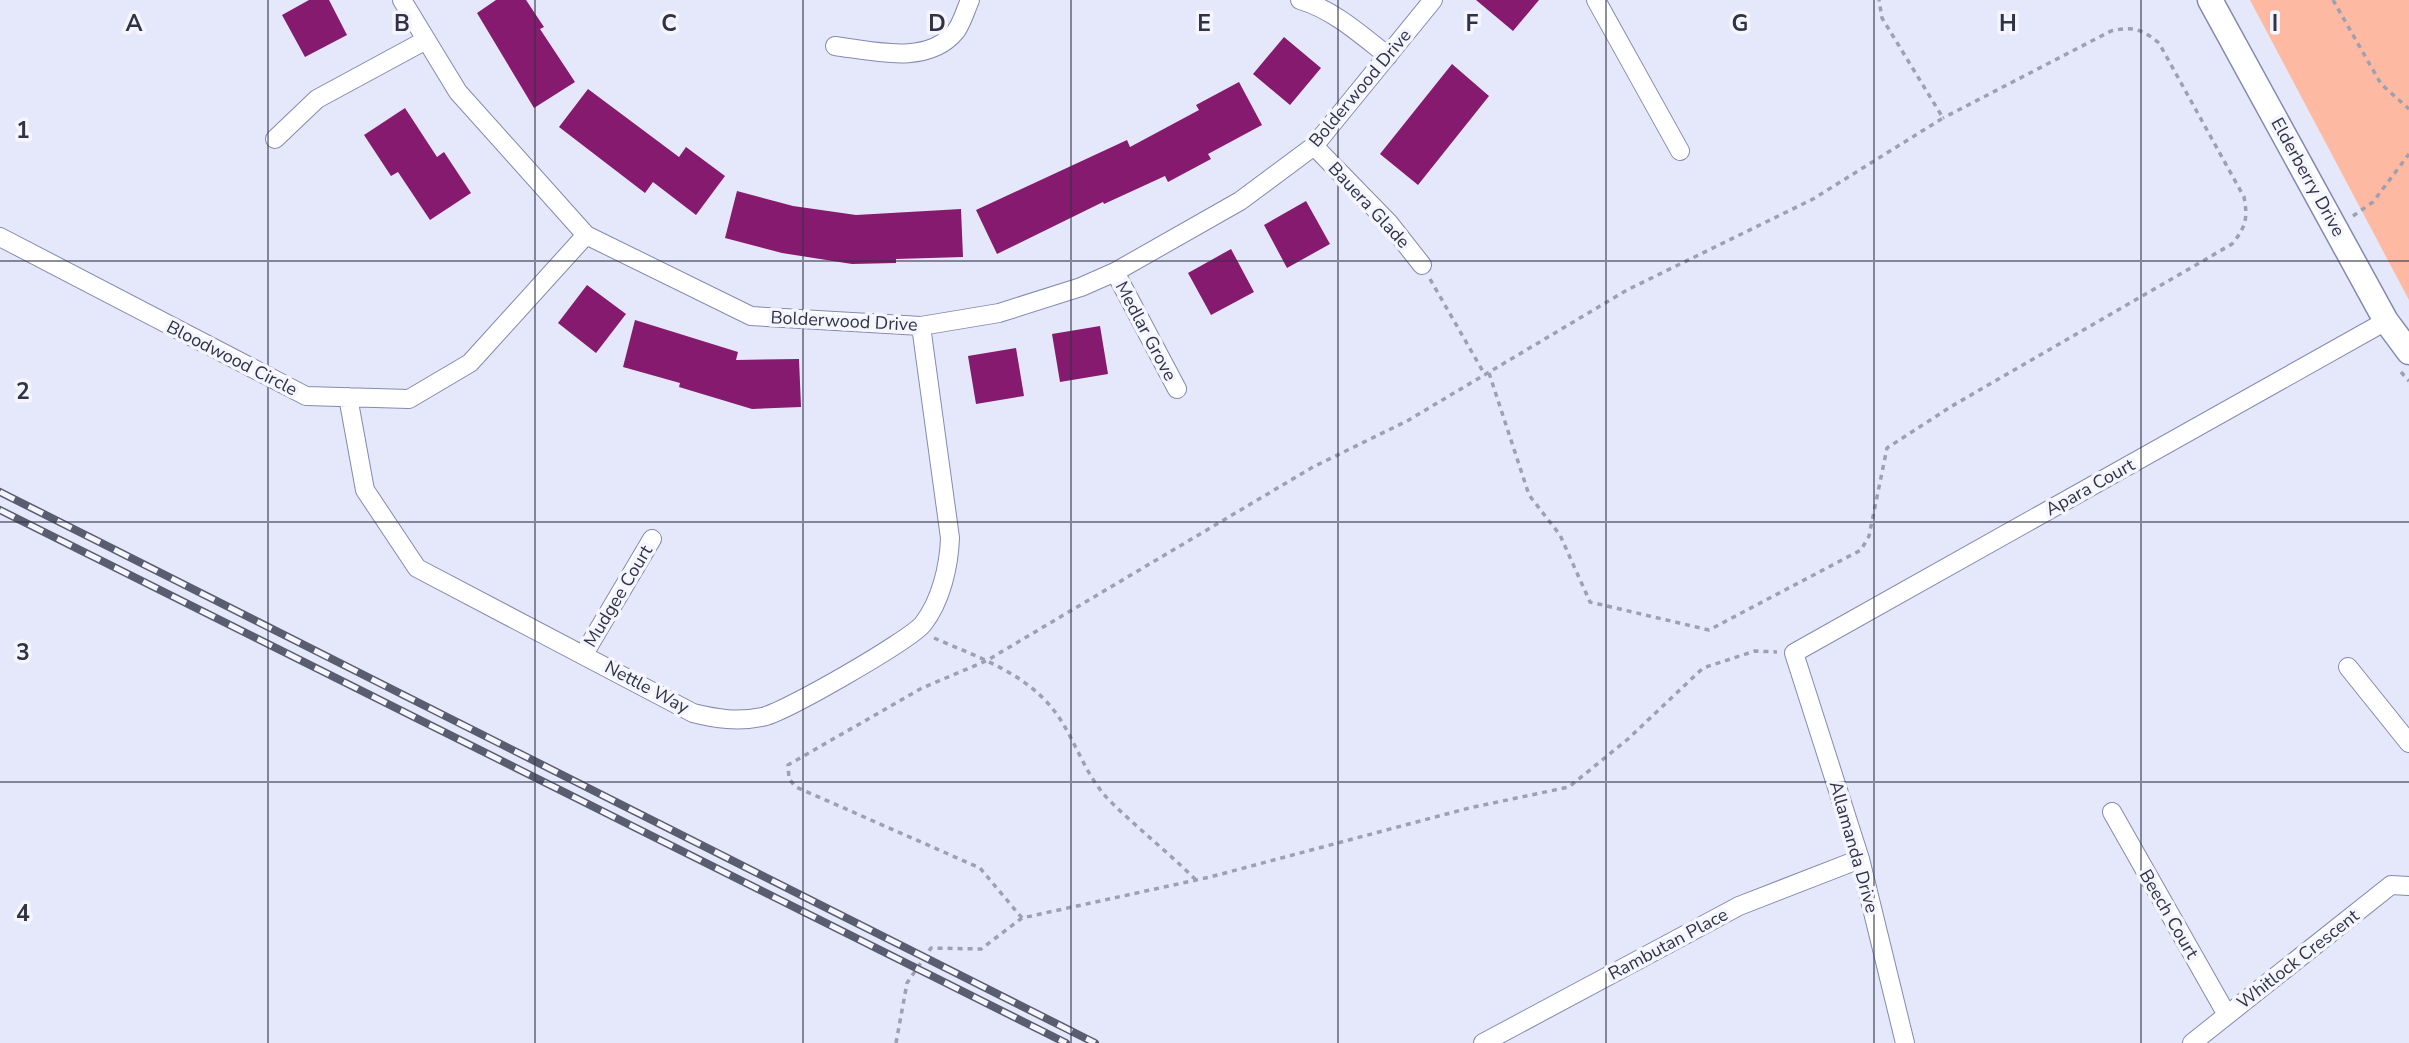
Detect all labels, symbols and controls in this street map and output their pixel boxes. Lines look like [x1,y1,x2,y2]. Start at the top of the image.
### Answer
text: A [125,8,143,39]
text: B [394,8,410,39]
text: C [661,8,677,39]
text: D [928,8,946,39]
text: E [1197,8,1211,39]
text: F [1466,8,1479,39]
text: G [1732,8,1748,39]
text: H [1999,8,2017,39]
text: I [2272,8,2278,39]
street label: Bolderwood Drive [1303,24,1417,152]
street label: Elderberry Drive [2265,113,2351,241]
text: 1 [16,115,30,146]
street label: Bauera Glade [1323,157,1415,253]
street label: Medlar Grove [1110,277,1182,385]
street label: Bolderwood Drive [770,305,918,337]
street label: Bloodwood Circle [162,315,302,401]
text: 2 [16,376,30,407]
street label: Apara Court [2041,452,2139,521]
street label: Mudgee Court [578,540,658,652]
text: 3 [16,637,30,668]
street label: Nettle Way [601,655,694,720]
street label: Allamanda Drive [1824,778,1884,916]
street label: Beech Court [2134,865,2205,964]
text: 4 [16,898,30,929]
street label: Rambutan Place [1604,902,1732,986]
street label: Whitlock Crescent [2232,903,2365,1014]

